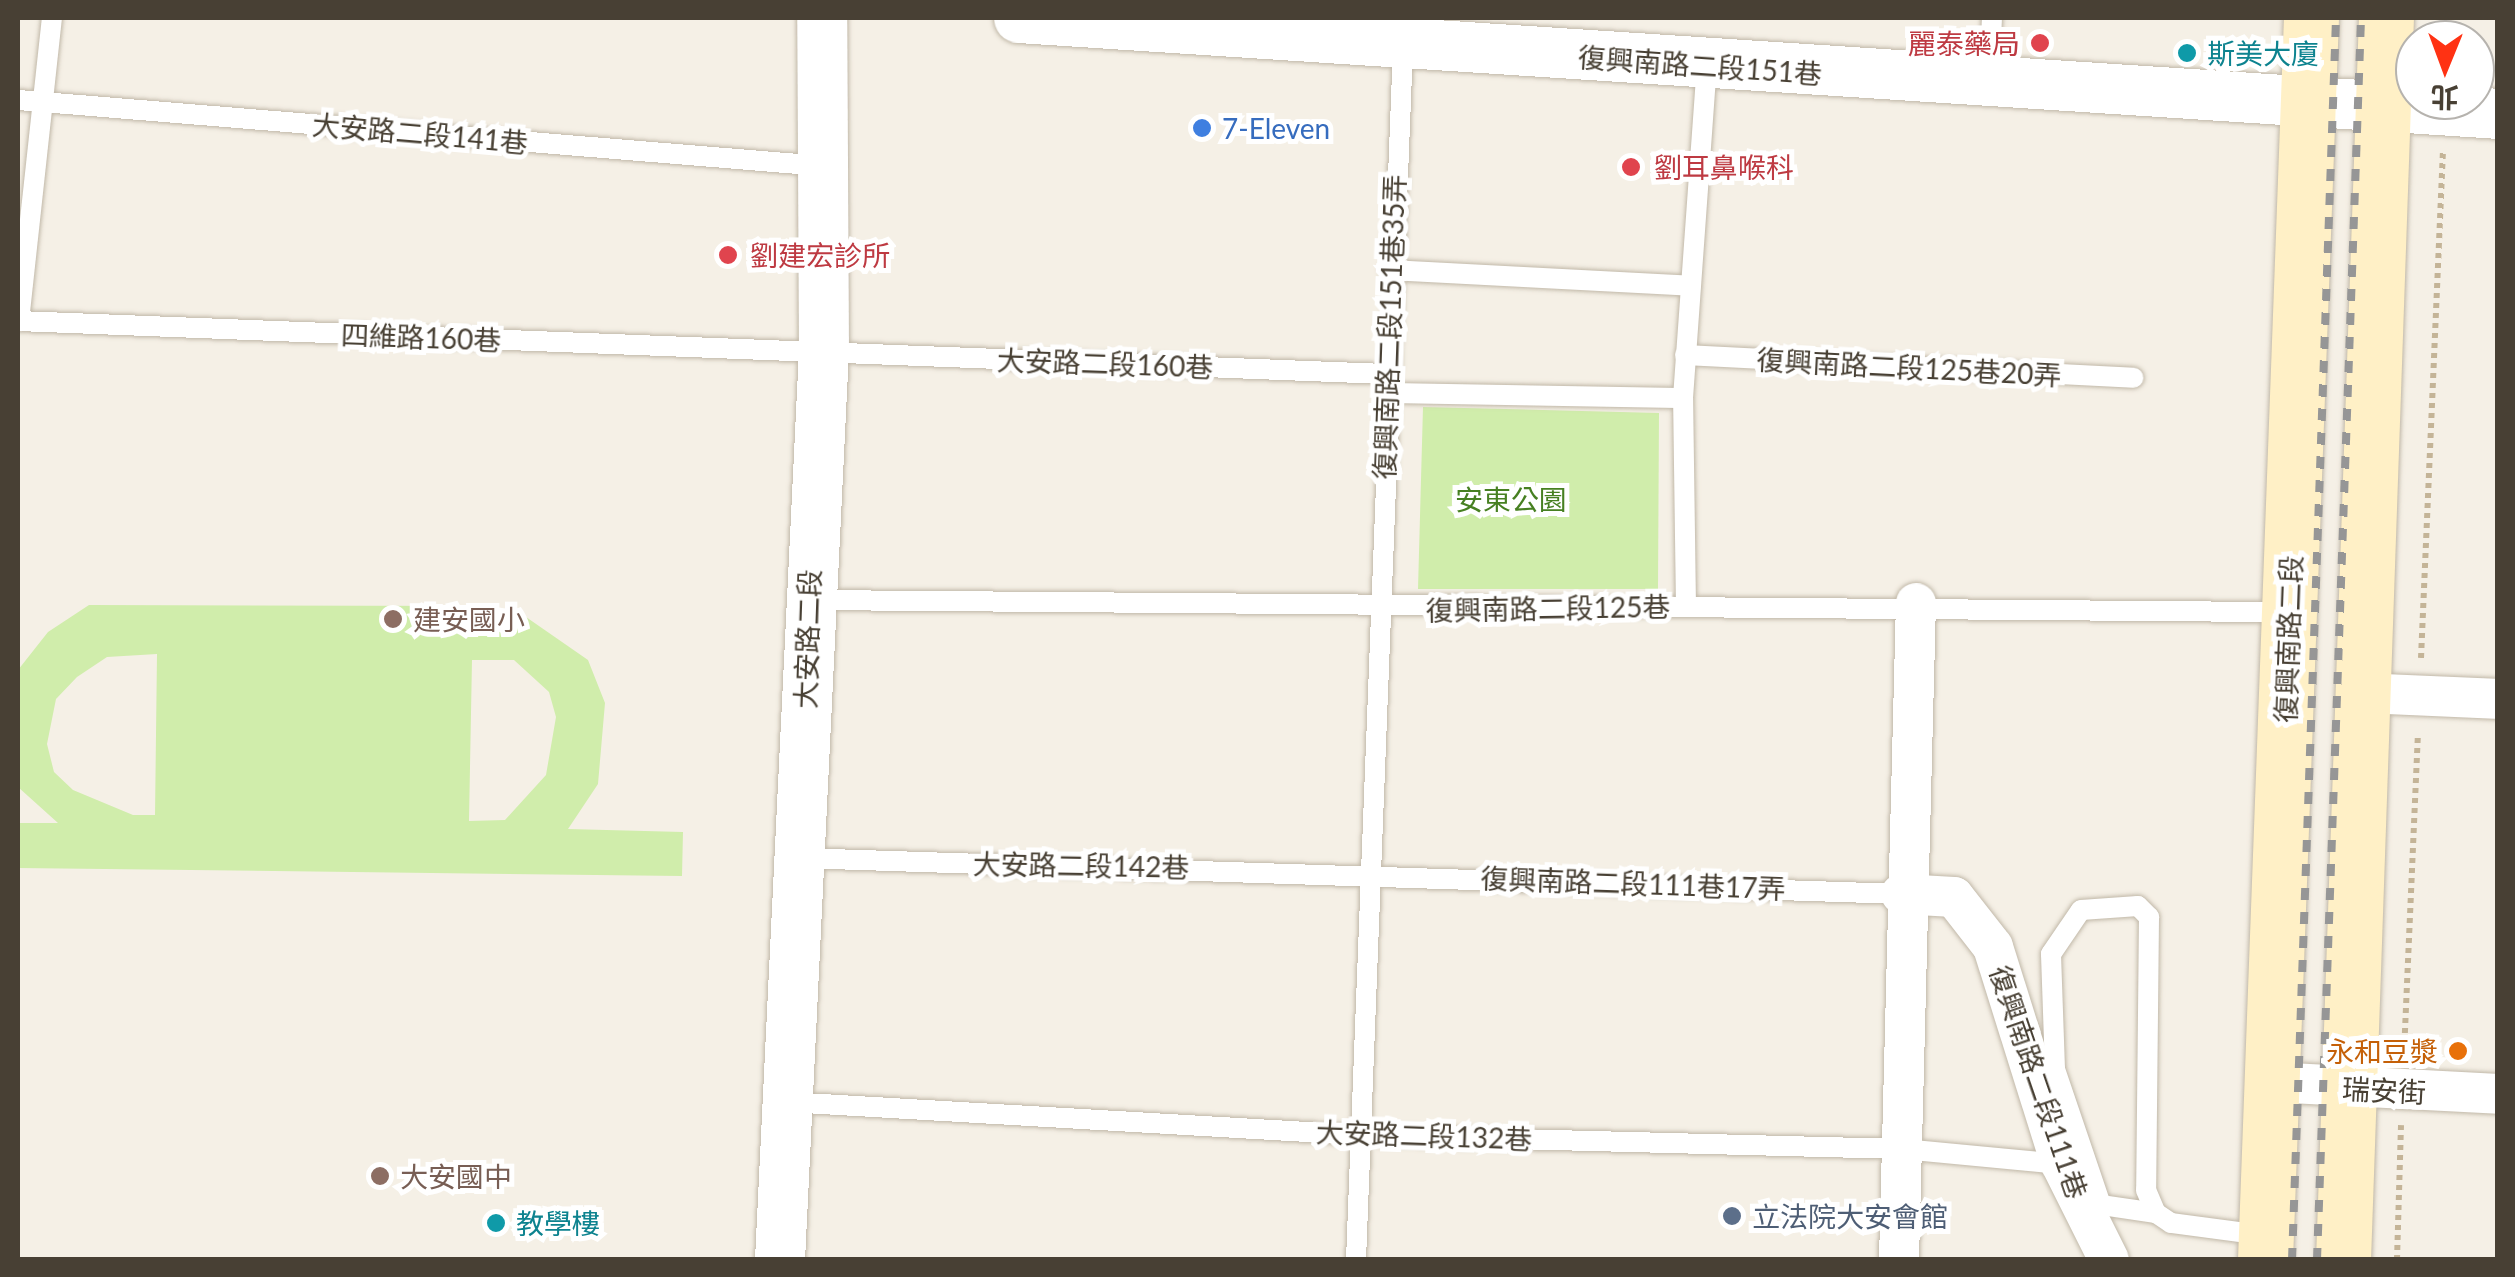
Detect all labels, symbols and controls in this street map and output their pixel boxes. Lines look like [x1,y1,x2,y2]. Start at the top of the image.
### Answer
north arrow [2395,20,2495,120]
place label: 麗泰藥局 [1908,26,2020,60]
marker: 麗泰藥局 [2029,32,2051,54]
place label: 斯美大廈 [2207,36,2319,70]
street label: 復興南路二段151巷 [1577,40,1823,90]
marker: 斯美大廈 [2176,42,2198,64]
text: 北 [2430,81,2459,115]
street label: 大安路二段141巷 [311,107,529,159]
place label: 7-Eleven [1222,111,1330,145]
marker: 7-Eleven [1191,117,1213,139]
place label: 劉耳鼻喉科 [1654,150,1794,184]
marker: 劉耳鼻喉科 [1618,154,1644,180]
street label: 復興南路二段151巷35弄 [1367,174,1411,480]
place label: 劉建宏診所 [750,238,890,272]
marker: 劉建宏診所 [715,242,741,268]
street label: 四維路160巷 [340,317,502,357]
street label: 大安路二段160巷 [996,342,1214,384]
street label: 復興南路二段125巷20弄 [1756,342,2062,392]
park label: 安東公園 [1455,482,1567,516]
street label: 復興南路二段 [2268,554,2308,724]
street label: 大安路二段 [788,568,826,710]
street label: 復興南路二段125巷 [1425,589,1671,627]
place label: 建安國小 [413,602,525,636]
marker: 建安國小 [382,608,404,630]
street label: 大安路二段142巷 [972,846,1190,884]
street label: 復興南路二段111巷17弄 [1480,861,1786,905]
street label: 復興南路二段111巷 [1983,961,2095,1203]
place label: 永和豆漿 [2326,1034,2438,1068]
marker: 永和豆漿 [2447,1040,2469,1062]
street label: 瑞安街 [2341,1071,2427,1109]
street label: 大安路二段132巷 [1315,1114,1533,1156]
place label: 大安國中 [400,1159,512,1193]
marker: 大安國中 [369,1165,391,1187]
place label: 立法院大安會館 [1752,1199,1948,1233]
marker: 立法院大安會館 [1721,1205,1743,1227]
place label: 教學樓 [516,1206,600,1240]
marker: 教學樓 [485,1212,507,1234]

